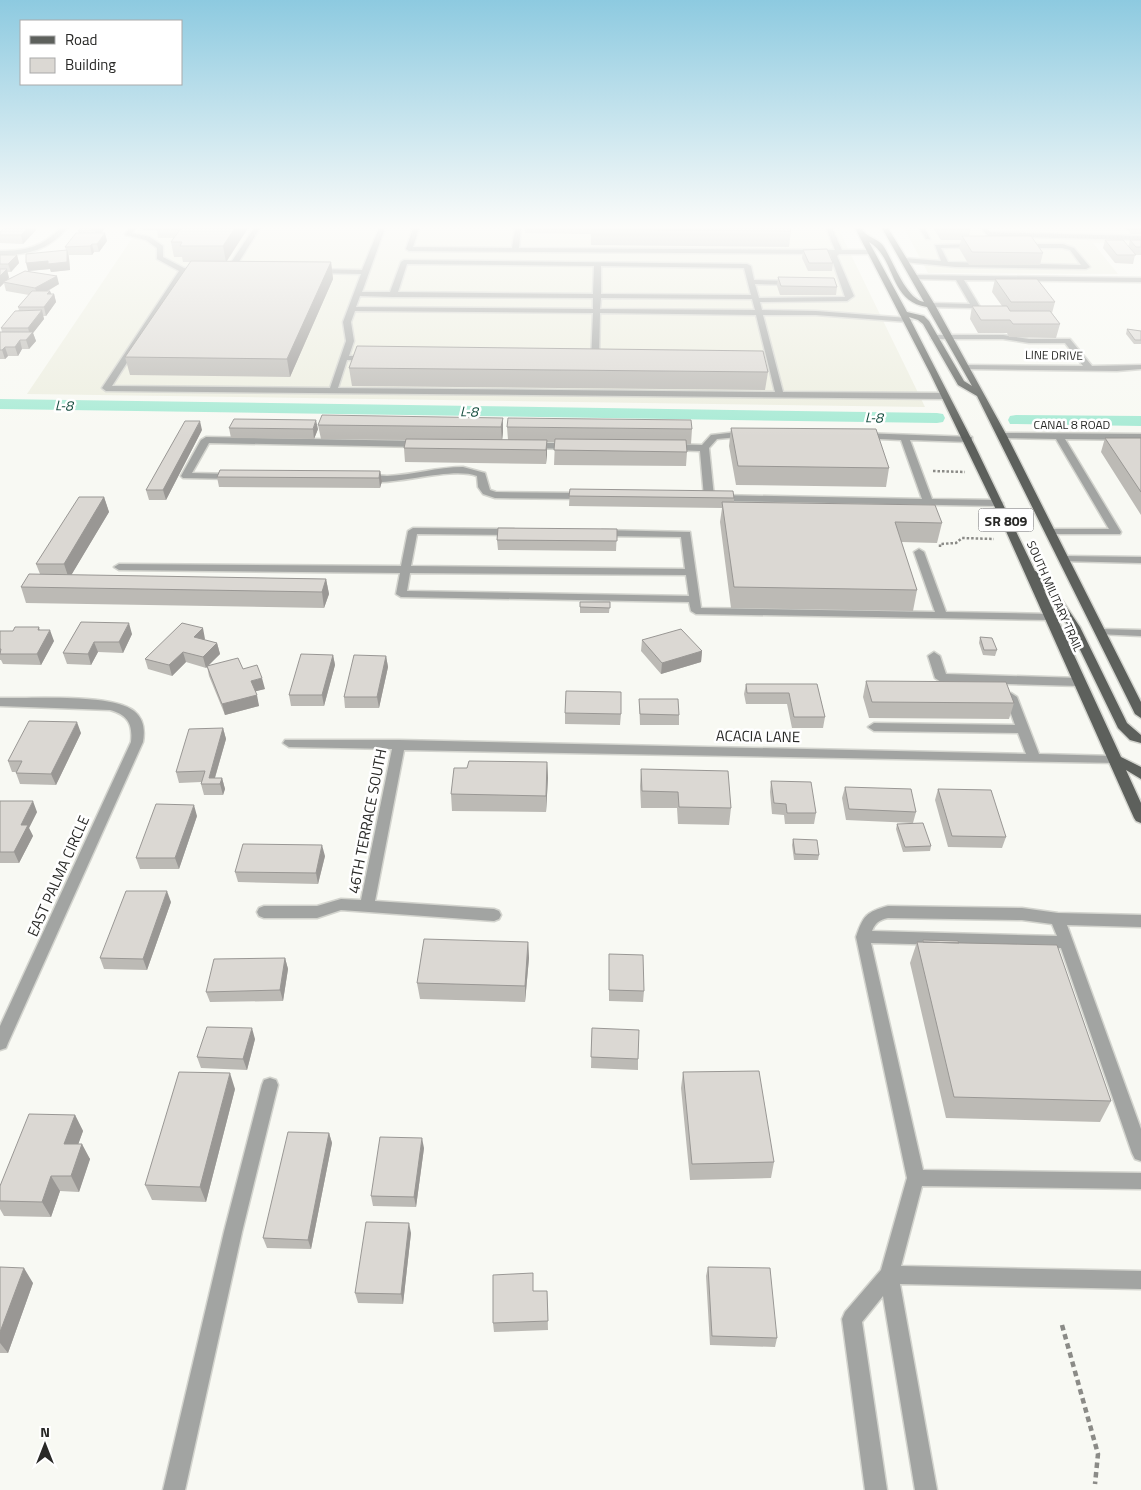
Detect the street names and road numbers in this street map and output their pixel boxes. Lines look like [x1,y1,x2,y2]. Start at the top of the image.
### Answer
street label: LINE DRIVE [1025,345,1083,365]
street label: CANAL 8 ROAD [1034,415,1111,434]
road number: SR 809 [978,508,1034,532]
street label: SOUTH MILITARY TRAIL [1022,538,1088,655]
street label: ACACIA LANE [716,724,800,748]
street label: 46TH TERRACE SOUTH [342,747,392,895]
street label: EAST PALMA CIRCLE [21,812,95,940]

